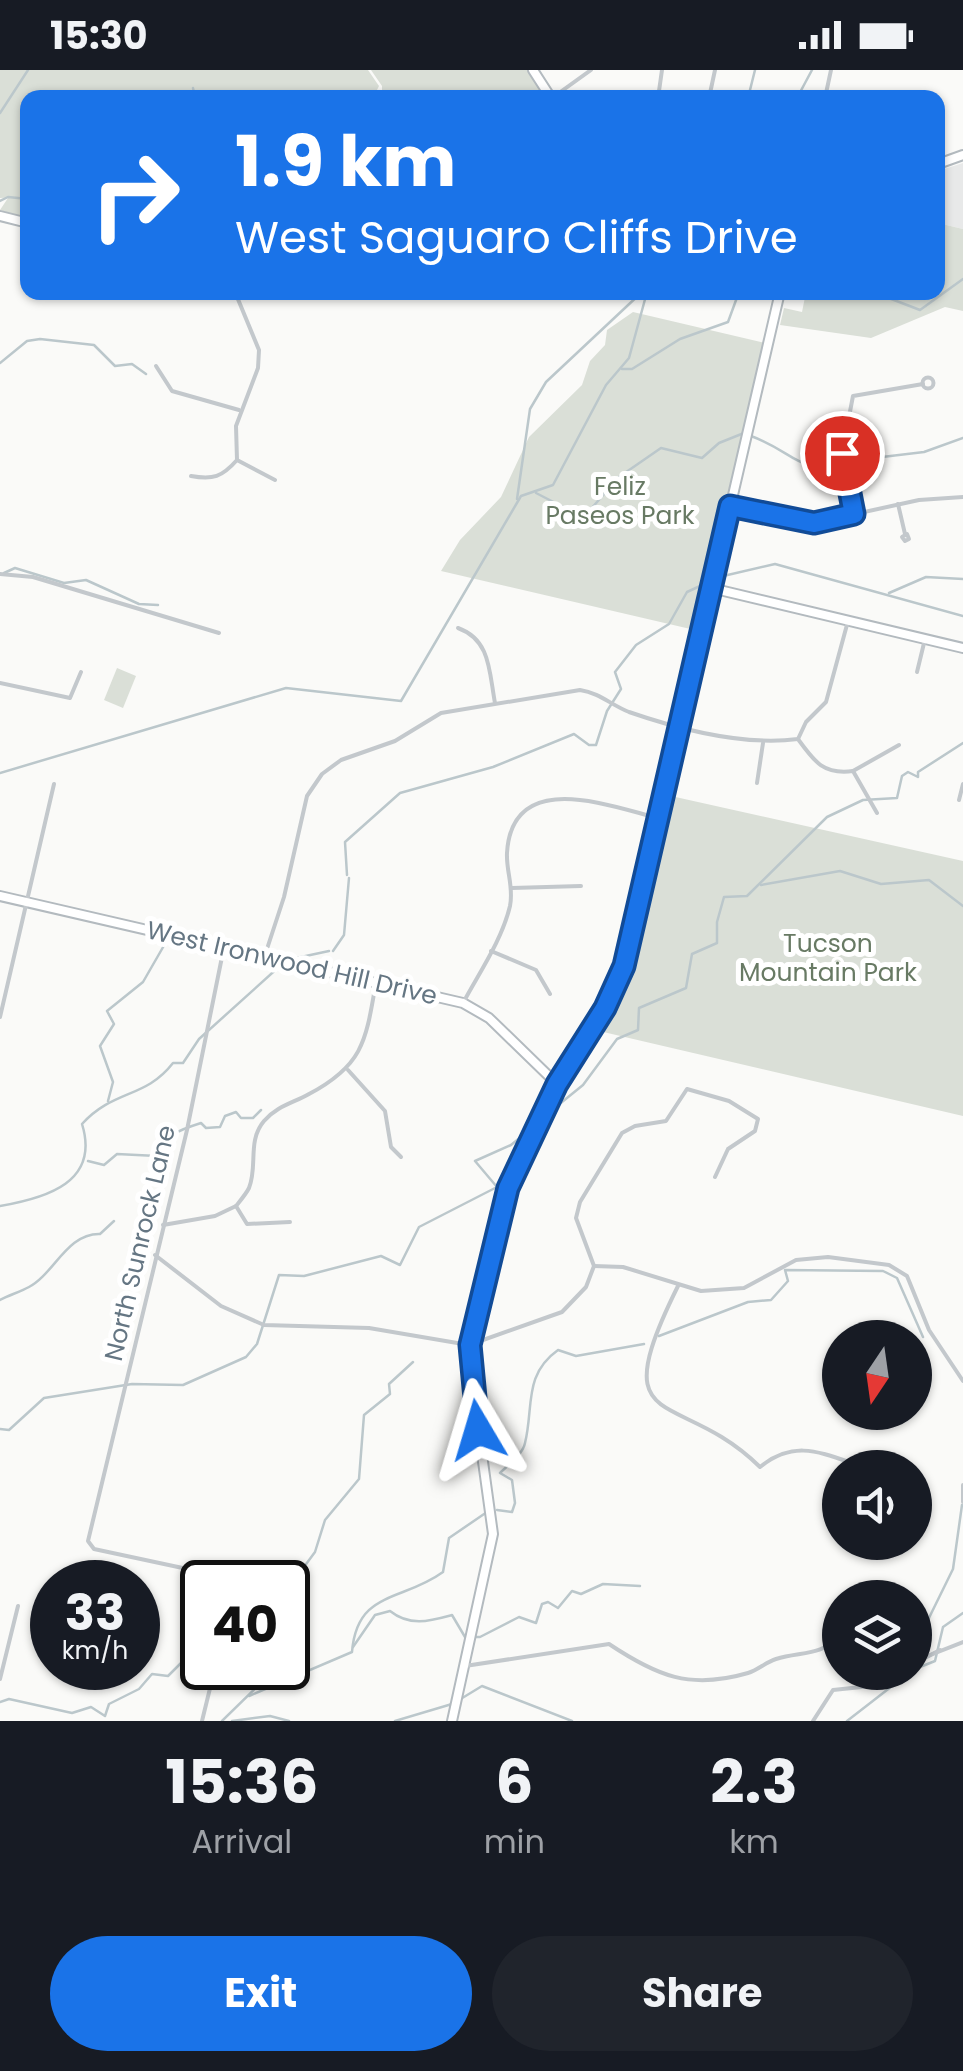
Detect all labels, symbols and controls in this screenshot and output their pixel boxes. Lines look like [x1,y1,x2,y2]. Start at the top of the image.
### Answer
text: 15:30 [50,9,148,62]
text: 1.9 km [235,112,456,211]
icon: right [70,130,200,260]
text: West Saguaro Cliffs Drive [235,206,798,269]
pin [800,411,885,496]
icon: arrive [815,426,870,481]
park label: Feliz Paseos Park [545,469,695,533]
street label: West Ironwood Hill Drive [143,912,441,1014]
park label: Tucson Mountain Park [739,926,917,990]
street label: North Sunrock Lane [96,1122,184,1364]
north arrow [822,1320,932,1430]
map controls [822,1320,932,1690]
position arrow [426,1378,530,1482]
button: sound [822,1450,932,1560]
speed limit sign: 40 [180,1560,310,1690]
text: 33 [65,1577,125,1648]
button: layers [822,1580,932,1690]
text: km/h [62,1633,128,1668]
text: 15:36 [165,1740,318,1824]
text: 6 [495,1740,533,1824]
text: 2.3 [710,1740,798,1824]
text: Arrival [191,1819,292,1864]
text: min [484,1819,545,1864]
text: km [729,1819,779,1864]
button: Exit [50,1936,472,2051]
button: Share [492,1936,913,2051]

